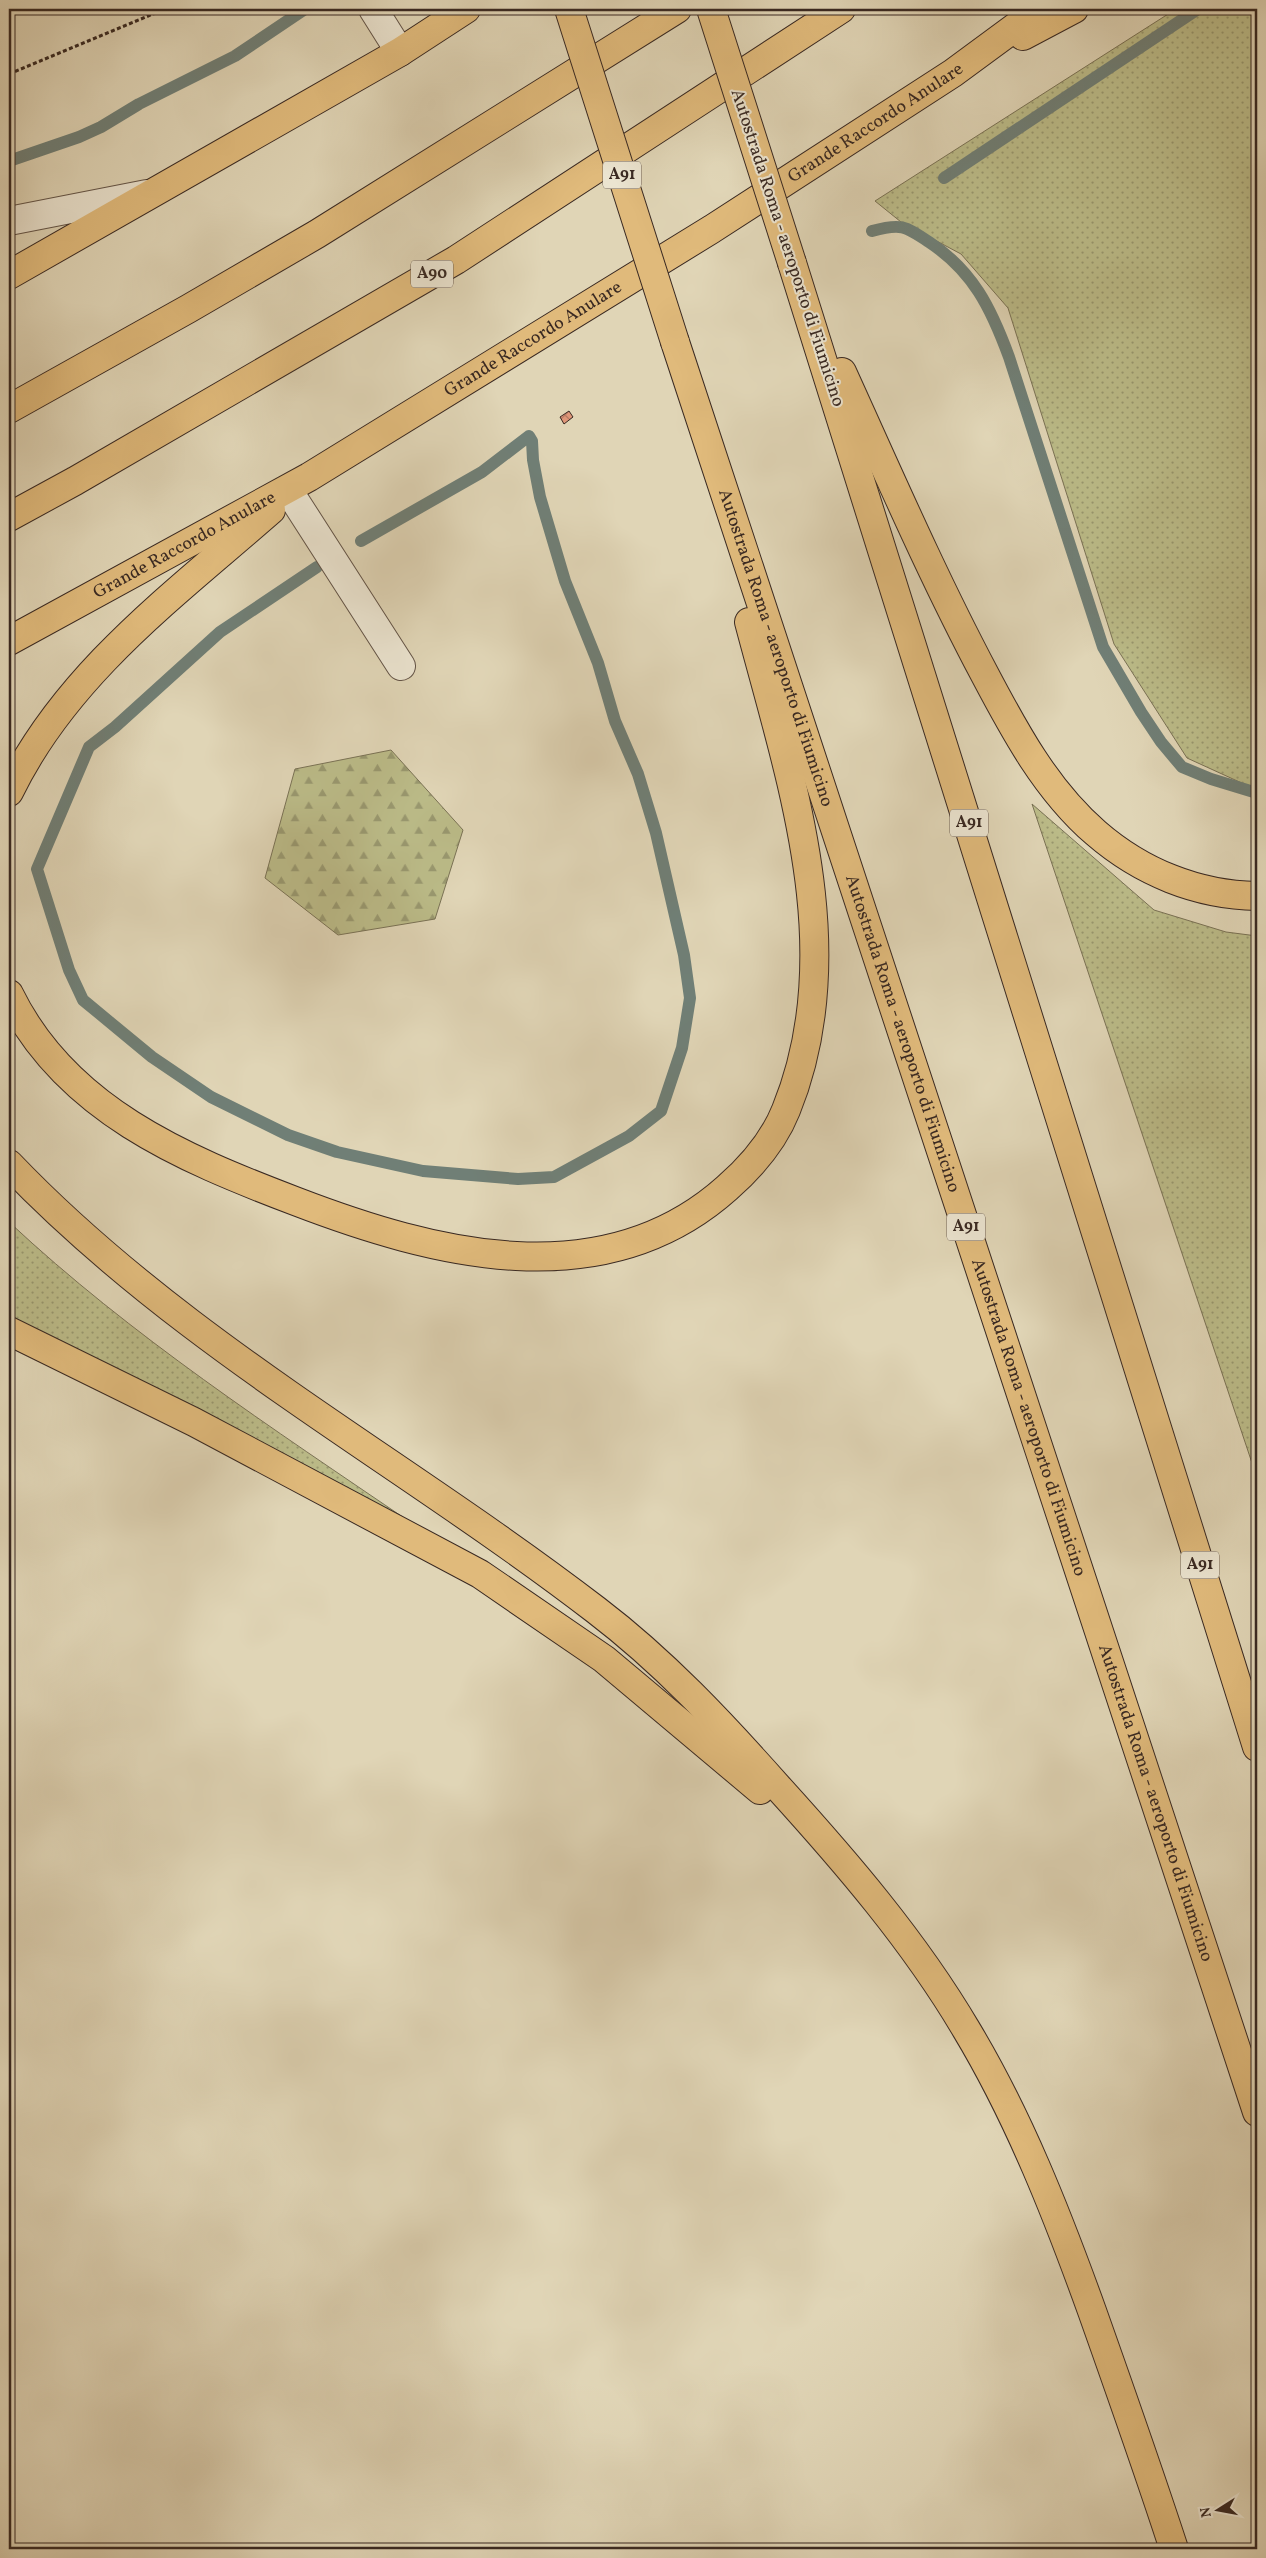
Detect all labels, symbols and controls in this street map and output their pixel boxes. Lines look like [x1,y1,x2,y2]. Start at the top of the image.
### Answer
street label: Grande Raccordo Anulare [783,57,969,189]
street label: Autostrada Roma - aeroporto di Fiumicino [724,86,850,410]
road number: A91 [603,162,641,188]
road number: A90 [411,260,453,288]
street label: Grande Raccordo Anulare [439,275,627,403]
street label: Grande Raccordo Anulare [89,485,280,605]
street label: Autostrada Roma - aeroporto di Fiumicino [712,486,839,810]
road number: A91 [950,810,988,836]
street label: Autostrada Roma - aeroporto di Fiumicino [839,872,966,1196]
road number: A91 [947,1214,985,1240]
street label: Autostrada Roma - aeroporto di Fiumicino [965,1255,1092,1579]
road number: A91 [1181,1552,1219,1578]
street label: Autostrada Roma - aeroporto di Fiumicino [1092,1641,1219,1965]
north arrow [1194,2486,1244,2536]
text: N [1196,2505,1217,2519]

